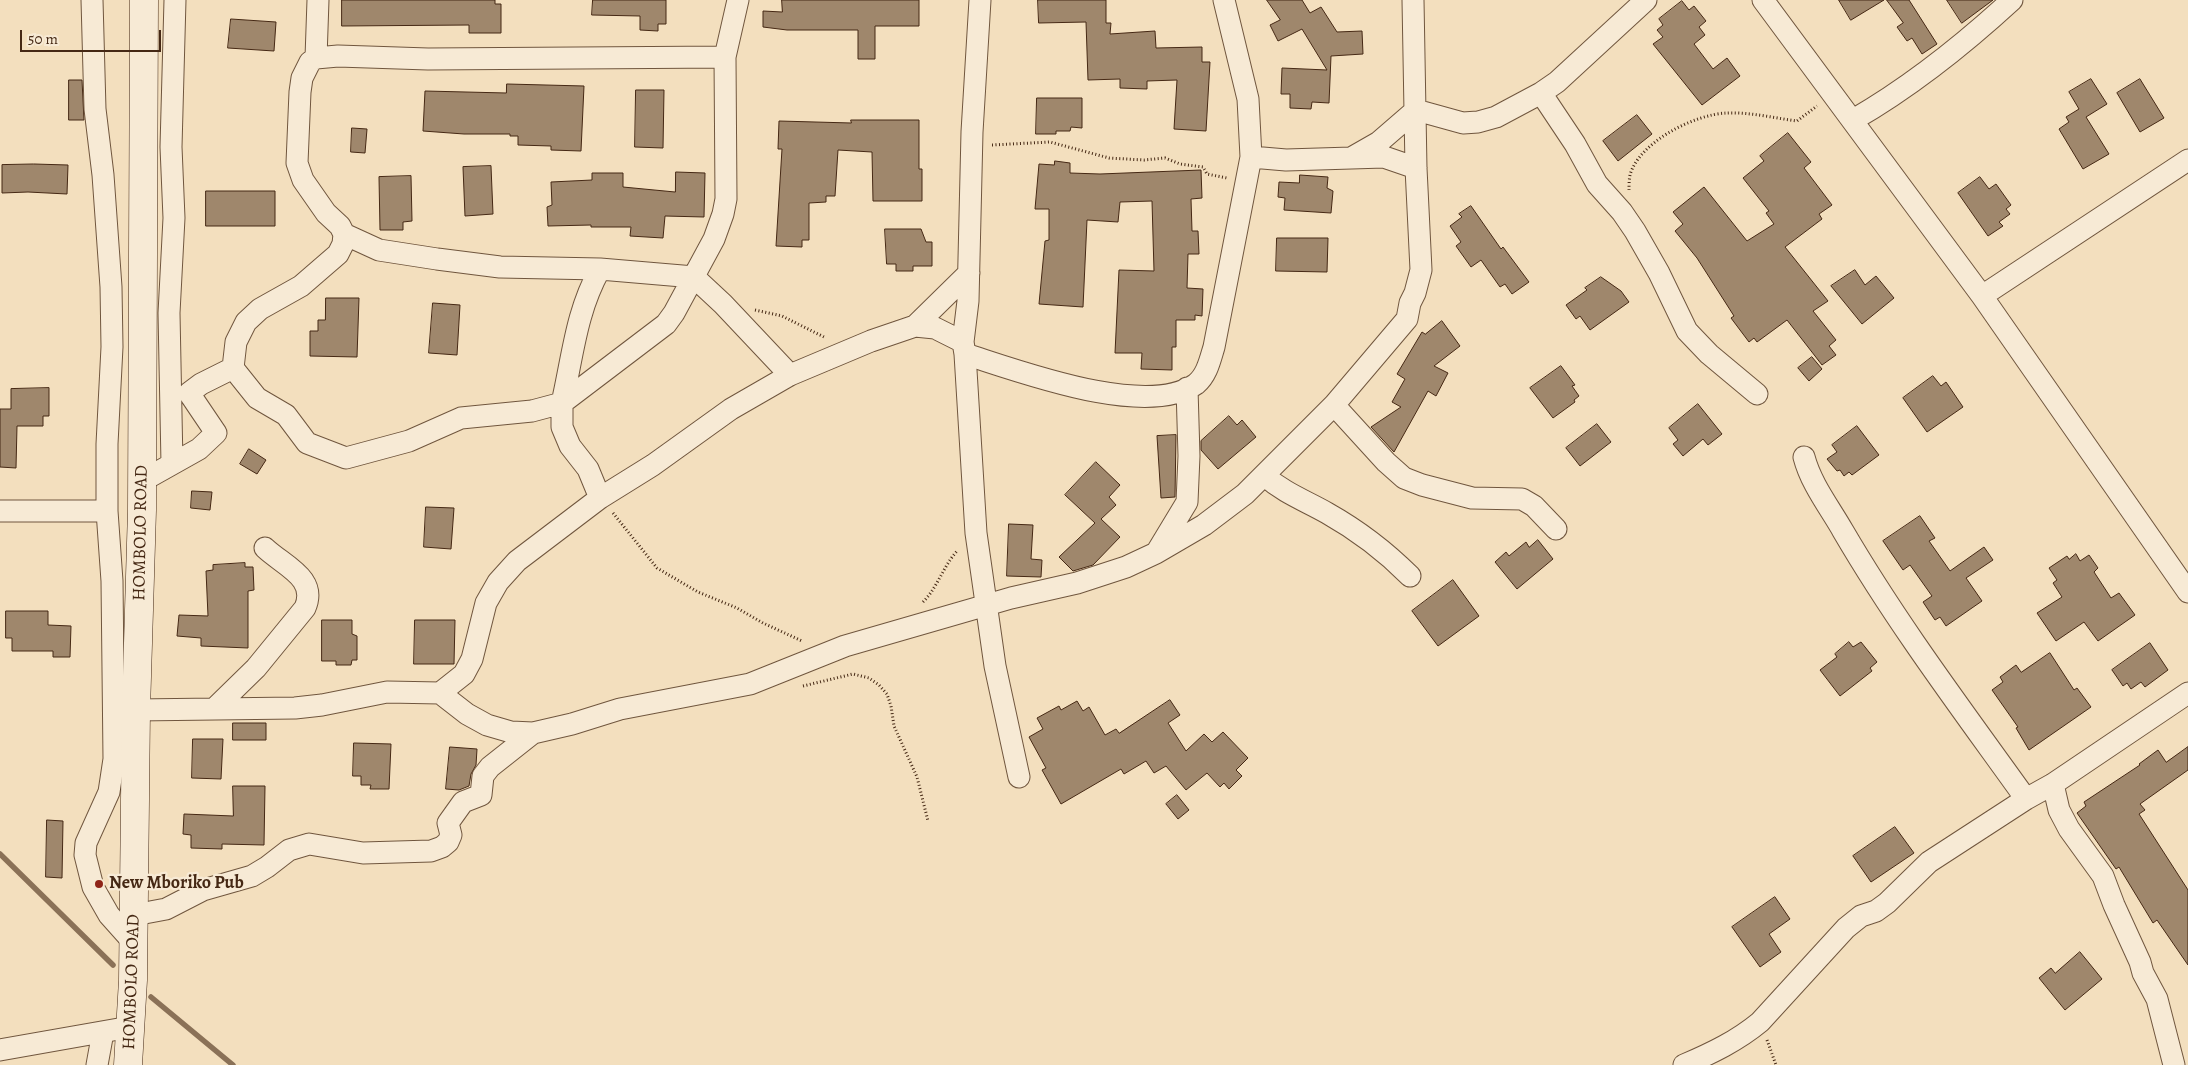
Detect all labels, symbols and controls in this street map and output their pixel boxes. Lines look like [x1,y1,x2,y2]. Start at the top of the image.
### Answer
scale bar [22,20,164,52]
text: 50 m [28,29,58,49]
street label: HOMBOLO ROAD [129,465,153,601]
place label: New Mboriko Pub [109,873,244,895]
marker: New Mboriko Pub [93,878,105,890]
street label: HOMBOLO ROAD [119,914,145,1050]

